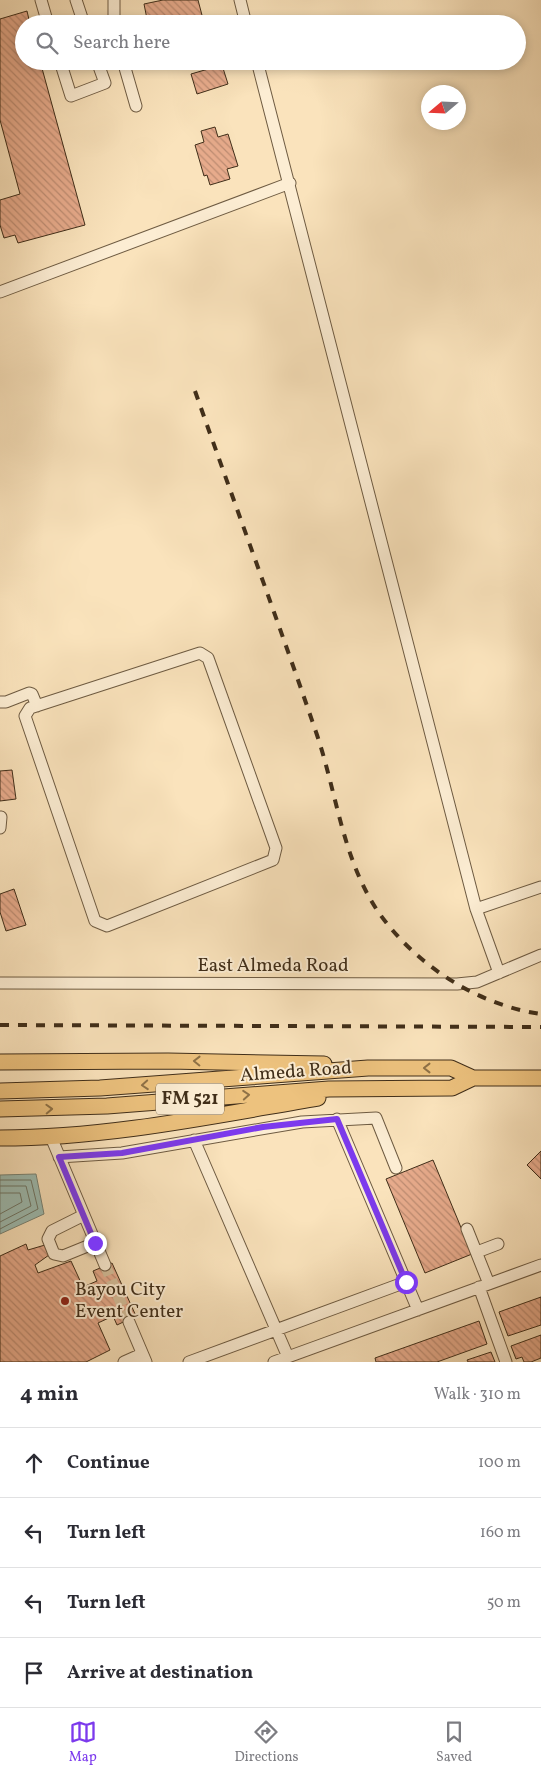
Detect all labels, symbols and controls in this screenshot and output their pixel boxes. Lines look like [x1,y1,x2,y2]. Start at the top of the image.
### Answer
search box [15,15,526,70]
icon: search [33,29,61,57]
text: Search here [73,30,170,56]
north arrow [421,85,466,130]
street label: East Almeda Road [197,953,349,979]
street label: Almeda Road [239,1055,353,1089]
one-way arrow [193,1056,200,1066]
one-way arrow [422,1063,430,1073]
one-way arrow [141,1079,149,1090]
road number: FM 521 [156,1084,224,1114]
one-way arrow [242,1089,250,1100]
one-way arrow [45,1103,53,1114]
route end [84,1232,107,1255]
route start [395,1271,418,1294]
place label: Bayou City Event Center [75,1277,183,1325]
marker: Bayou City Event Center [59,1295,71,1307]
text: 4 min [20,1380,79,1409]
text: Walk · 310 m [434,1384,521,1406]
icon: ahead [20,1449,48,1477]
text: Continue [67,1450,150,1476]
text: 100 m [478,1452,521,1474]
icon: left [20,1519,48,1547]
text: Turn left [67,1520,146,1546]
text: 160 m [480,1522,521,1544]
icon: left [20,1589,48,1617]
text: Turn left [67,1590,146,1616]
text: 50 m [487,1592,521,1614]
icon: arrive [20,1659,48,1687]
text: Arrive at destination [67,1660,253,1686]
tab: Map [69,1718,97,1767]
tab: Directions [234,1718,299,1767]
tab: Saved [436,1718,472,1767]

